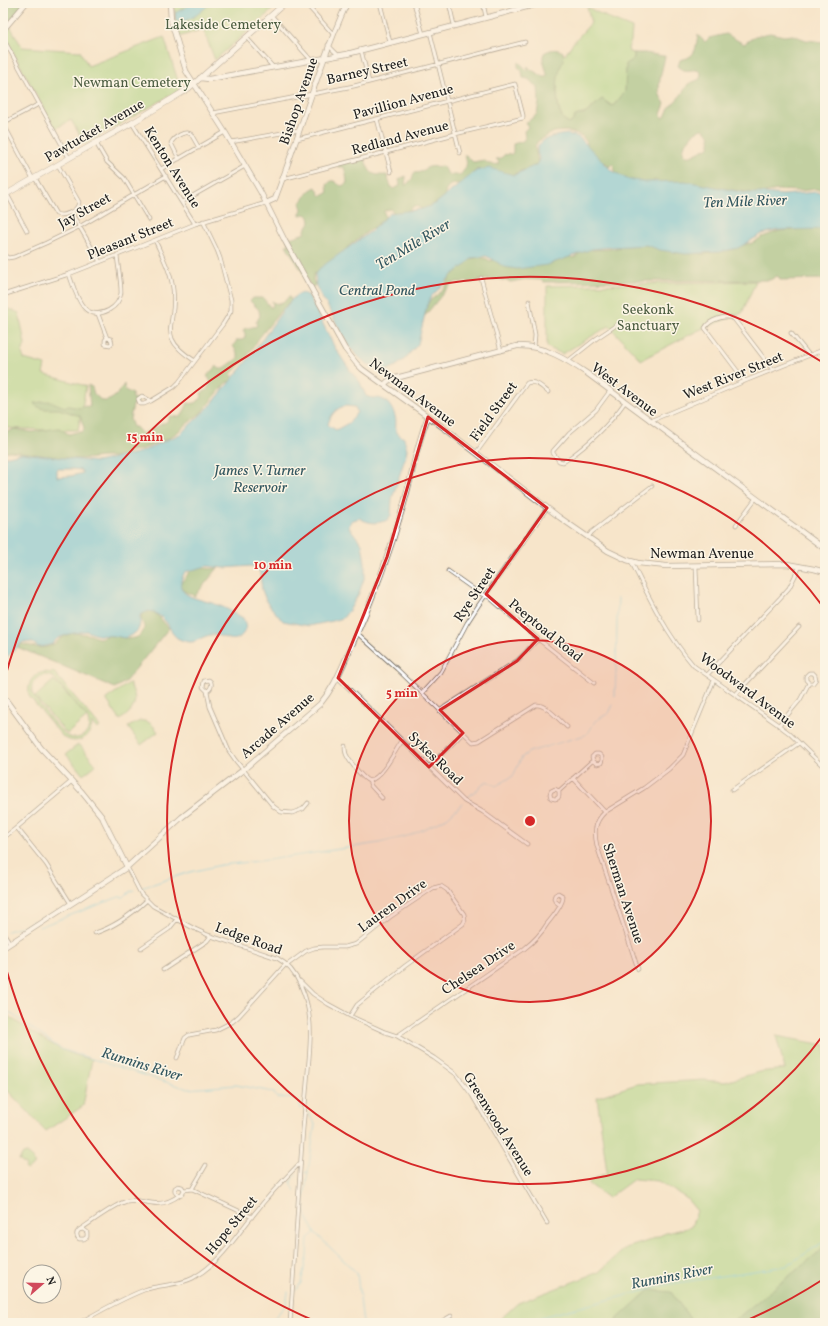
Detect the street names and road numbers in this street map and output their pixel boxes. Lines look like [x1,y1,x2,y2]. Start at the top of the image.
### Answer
street label: Barney Street [325,53,410,90]
street label: Bishop Avenue [276,55,323,148]
street label: Pavillion Avenue [351,80,456,125]
street label: Pawtucket Avenue [42,95,148,167]
street label: Redland Avenue [350,116,451,161]
street label: Kenton Avenue [139,123,205,213]
street label: Jay Street [55,189,115,234]
street label: Pleasant Street [85,213,177,265]
street label: West River Street [681,348,786,405]
street label: Newman Avenue [365,354,460,432]
street label: West Avenue [587,359,662,422]
street label: Field Street [466,378,522,446]
street label: Newman Avenue [650,545,754,564]
street label: Rye Street [450,564,501,626]
street label: Peeptoad Road [504,595,586,667]
street label: Woodward Avenue [695,649,799,734]
street label: Arcade Avenue [237,689,319,764]
street label: Sykes Road [403,728,467,790]
street label: Sherman Avenue [597,841,648,947]
street label: Lauren Drive [355,875,431,938]
street label: Ledge Road [212,918,285,960]
street label: Chelsea Drive [438,936,520,1000]
street label: Greenwood Avenue [458,1069,538,1181]
street label: Hope Street [202,1192,263,1260]

